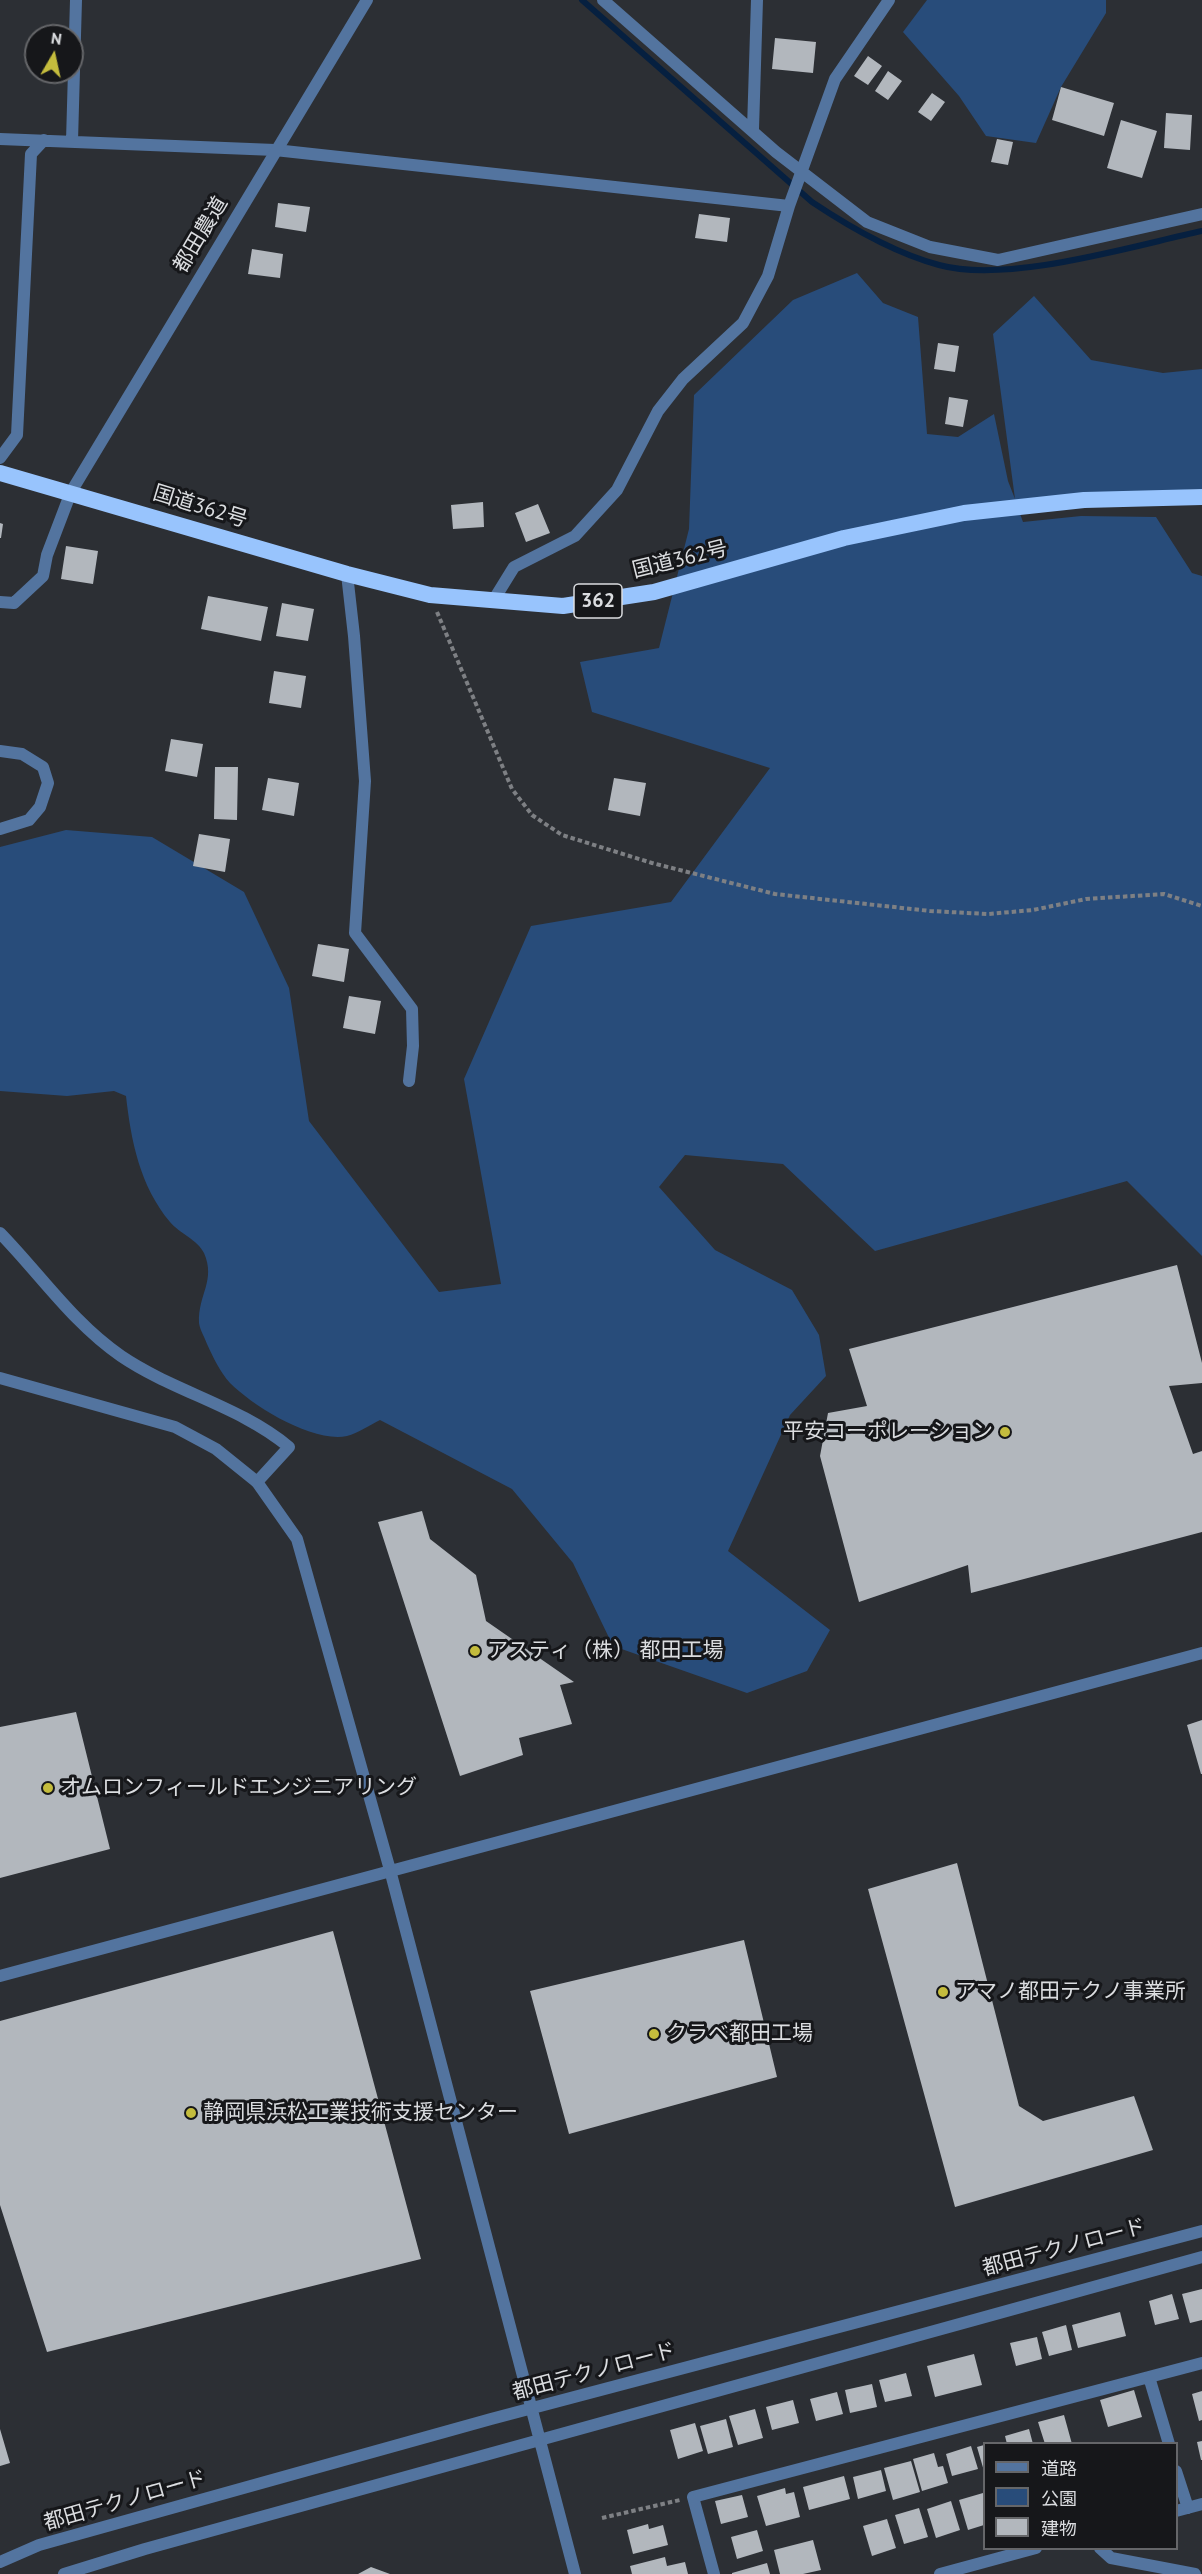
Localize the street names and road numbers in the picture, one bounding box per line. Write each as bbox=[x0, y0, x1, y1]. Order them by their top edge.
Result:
street label: 都田農道 bbox=[169, 193, 233, 277]
street label: 国道362号 bbox=[150, 481, 250, 533]
street label: 国道362号 bbox=[630, 536, 730, 584]
road number: 362 bbox=[574, 584, 622, 618]
street label: 都田テクノロード bbox=[980, 2214, 1148, 2282]
street label: 都田テクノロード bbox=[510, 2338, 678, 2406]
street label: 都田テクノロード bbox=[41, 2466, 209, 2536]

